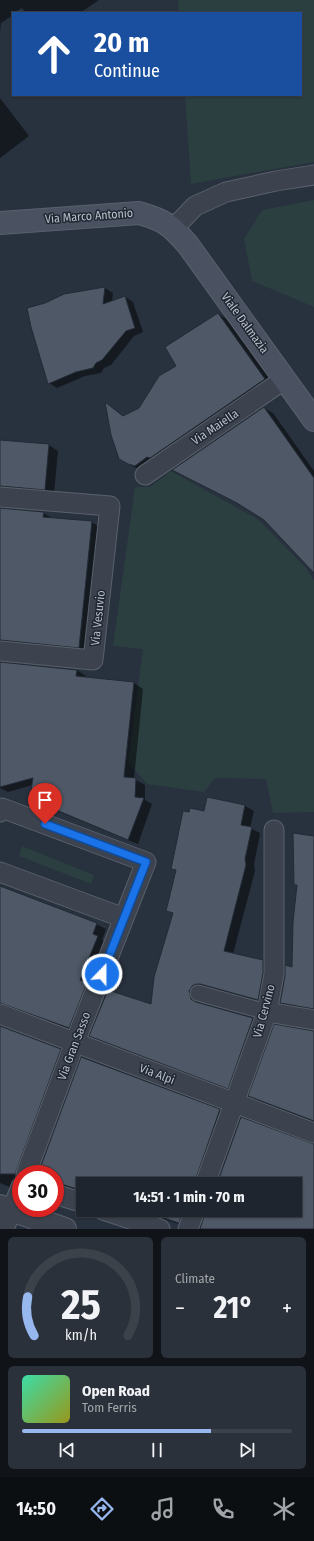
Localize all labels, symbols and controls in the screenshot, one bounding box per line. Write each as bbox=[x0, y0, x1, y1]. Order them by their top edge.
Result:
text: 20 m bbox=[94, 26, 149, 59]
icon: ahead bbox=[28, 28, 80, 80]
text: Continue bbox=[94, 60, 160, 82]
street label: Via Marco Antonio bbox=[44, 206, 134, 226]
street label: Viale Dalmazia bbox=[218, 290, 272, 356]
street label: Via Maiella bbox=[189, 406, 241, 448]
street label: Via Vesuvio bbox=[88, 590, 108, 646]
pin bbox=[28, 783, 62, 824]
icon: arrive bbox=[34, 789, 56, 811]
position arrow bbox=[81, 953, 123, 995]
street label: Via Cervino bbox=[250, 983, 278, 1039]
street label: Via Gran Sasso bbox=[55, 1010, 93, 1082]
street label: Via Alpi bbox=[137, 1061, 177, 1087]
speed limit sign: 30 bbox=[12, 1165, 64, 1217]
text: 14:51 · 1 min · 70 m bbox=[133, 1188, 245, 1206]
text: Climate bbox=[175, 1271, 215, 1286]
text: 25 bbox=[60, 1279, 100, 1329]
text: 21° bbox=[213, 1290, 254, 1326]
text: − bbox=[175, 1295, 185, 1322]
text: + bbox=[282, 1295, 292, 1322]
text: km/h bbox=[65, 1326, 96, 1343]
text: Open Road bbox=[82, 1382, 150, 1400]
text: Tom Ferris bbox=[82, 1400, 137, 1415]
icon: previous bbox=[56, 1439, 78, 1461]
icon: pause bbox=[146, 1439, 168, 1461]
icon: next bbox=[236, 1439, 258, 1461]
icon: directions bbox=[88, 1495, 116, 1523]
icon: music bbox=[149, 1495, 177, 1523]
icon: phone bbox=[209, 1495, 237, 1523]
icon: climate bbox=[270, 1495, 298, 1523]
text: 14:50 bbox=[16, 1498, 56, 1520]

